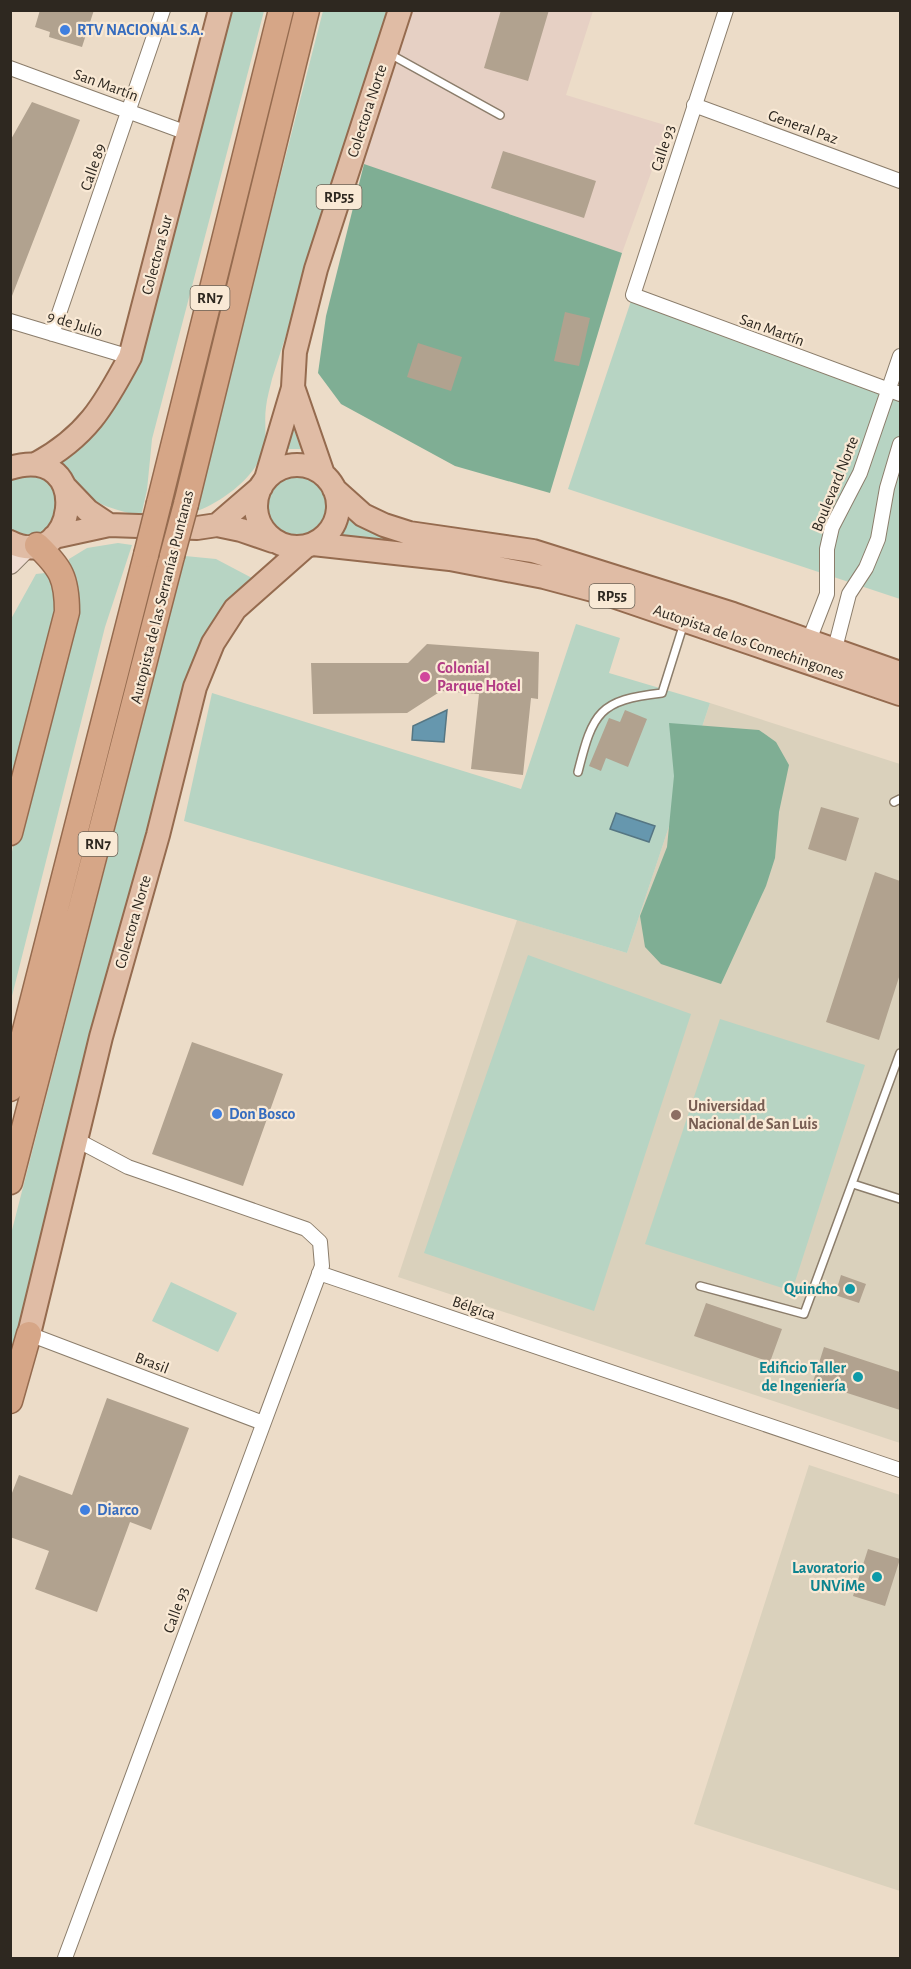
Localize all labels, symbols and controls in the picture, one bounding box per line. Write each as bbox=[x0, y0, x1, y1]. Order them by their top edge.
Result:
place label: RTV NACIONAL S.A. bbox=[77, 22, 204, 38]
marker: RTV NACIONAL S.A. bbox=[58, 23, 72, 37]
street label: Colectora Norte bbox=[344, 63, 390, 159]
street label: San Martín bbox=[72, 66, 140, 104]
street label: General Paz bbox=[766, 107, 840, 147]
street label: Calle 93 bbox=[648, 123, 678, 173]
street label: Calle 89 bbox=[78, 141, 108, 193]
road number: RP55 bbox=[316, 185, 362, 209]
street label: Colectora Sur bbox=[139, 213, 176, 297]
road number: RN7 bbox=[190, 286, 230, 310]
street label: 9 de Julio bbox=[45, 308, 105, 340]
street label: San Martín bbox=[738, 311, 806, 349]
street label: Boulevard Norte bbox=[809, 434, 861, 534]
street label: Autopista de las Serranías Puntanas bbox=[128, 489, 196, 705]
road number: RP55 bbox=[590, 584, 634, 608]
street label: Autopista de los Comechingones bbox=[651, 602, 847, 682]
place label: Colonial Parque Hotel bbox=[437, 660, 521, 694]
marker: Colonial Parque Hotel bbox=[418, 670, 432, 684]
road number: RN7 bbox=[78, 832, 118, 856]
street label: Colectora Norte bbox=[112, 873, 154, 971]
place label: Universidad Nacional de San Luis bbox=[688, 1098, 818, 1132]
place label: Don Bosco bbox=[229, 1106, 295, 1122]
marker: Don Bosco bbox=[210, 1107, 224, 1121]
marker: Universidad Nacional de San Luis bbox=[669, 1108, 683, 1122]
place label: Quincho bbox=[784, 1281, 838, 1298]
marker: Quincho bbox=[843, 1282, 857, 1296]
street label: Bélgica bbox=[450, 1293, 498, 1323]
street label: Brasil bbox=[133, 1349, 171, 1377]
place label: Edificio Taller de Ingeniería bbox=[759, 1360, 846, 1394]
marker: Edificio Taller de Ingeniería bbox=[851, 1370, 865, 1384]
place label: Diarco bbox=[97, 1502, 139, 1518]
marker: Diarco bbox=[78, 1503, 92, 1517]
place label: Lavoratorio UNViMe bbox=[792, 1560, 865, 1594]
marker: Lavoratorio UNViMe bbox=[870, 1570, 884, 1584]
street label: Calle 93 bbox=[160, 1585, 192, 1635]

